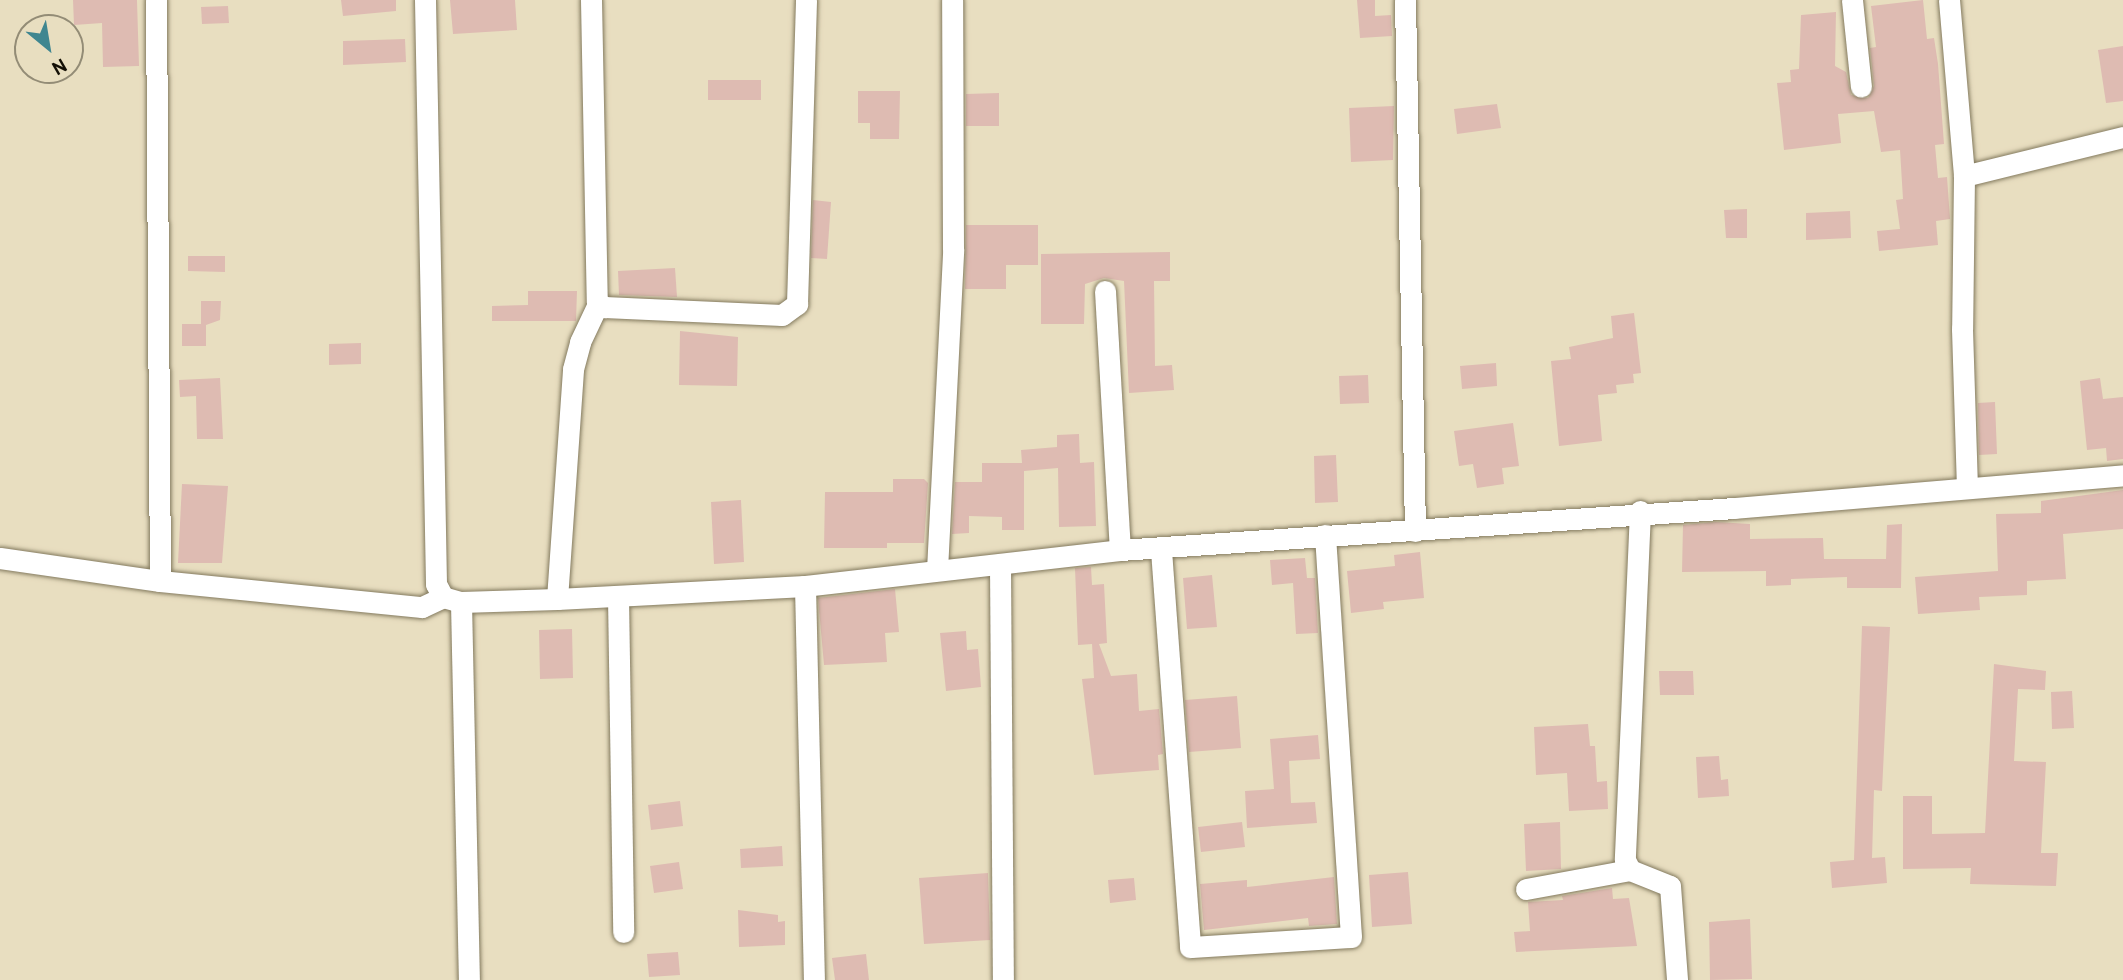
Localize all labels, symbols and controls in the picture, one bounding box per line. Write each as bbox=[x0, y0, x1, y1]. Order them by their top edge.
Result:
north arrow bbox=[14, 14, 84, 84]
text: N bbox=[47, 52, 70, 79]

